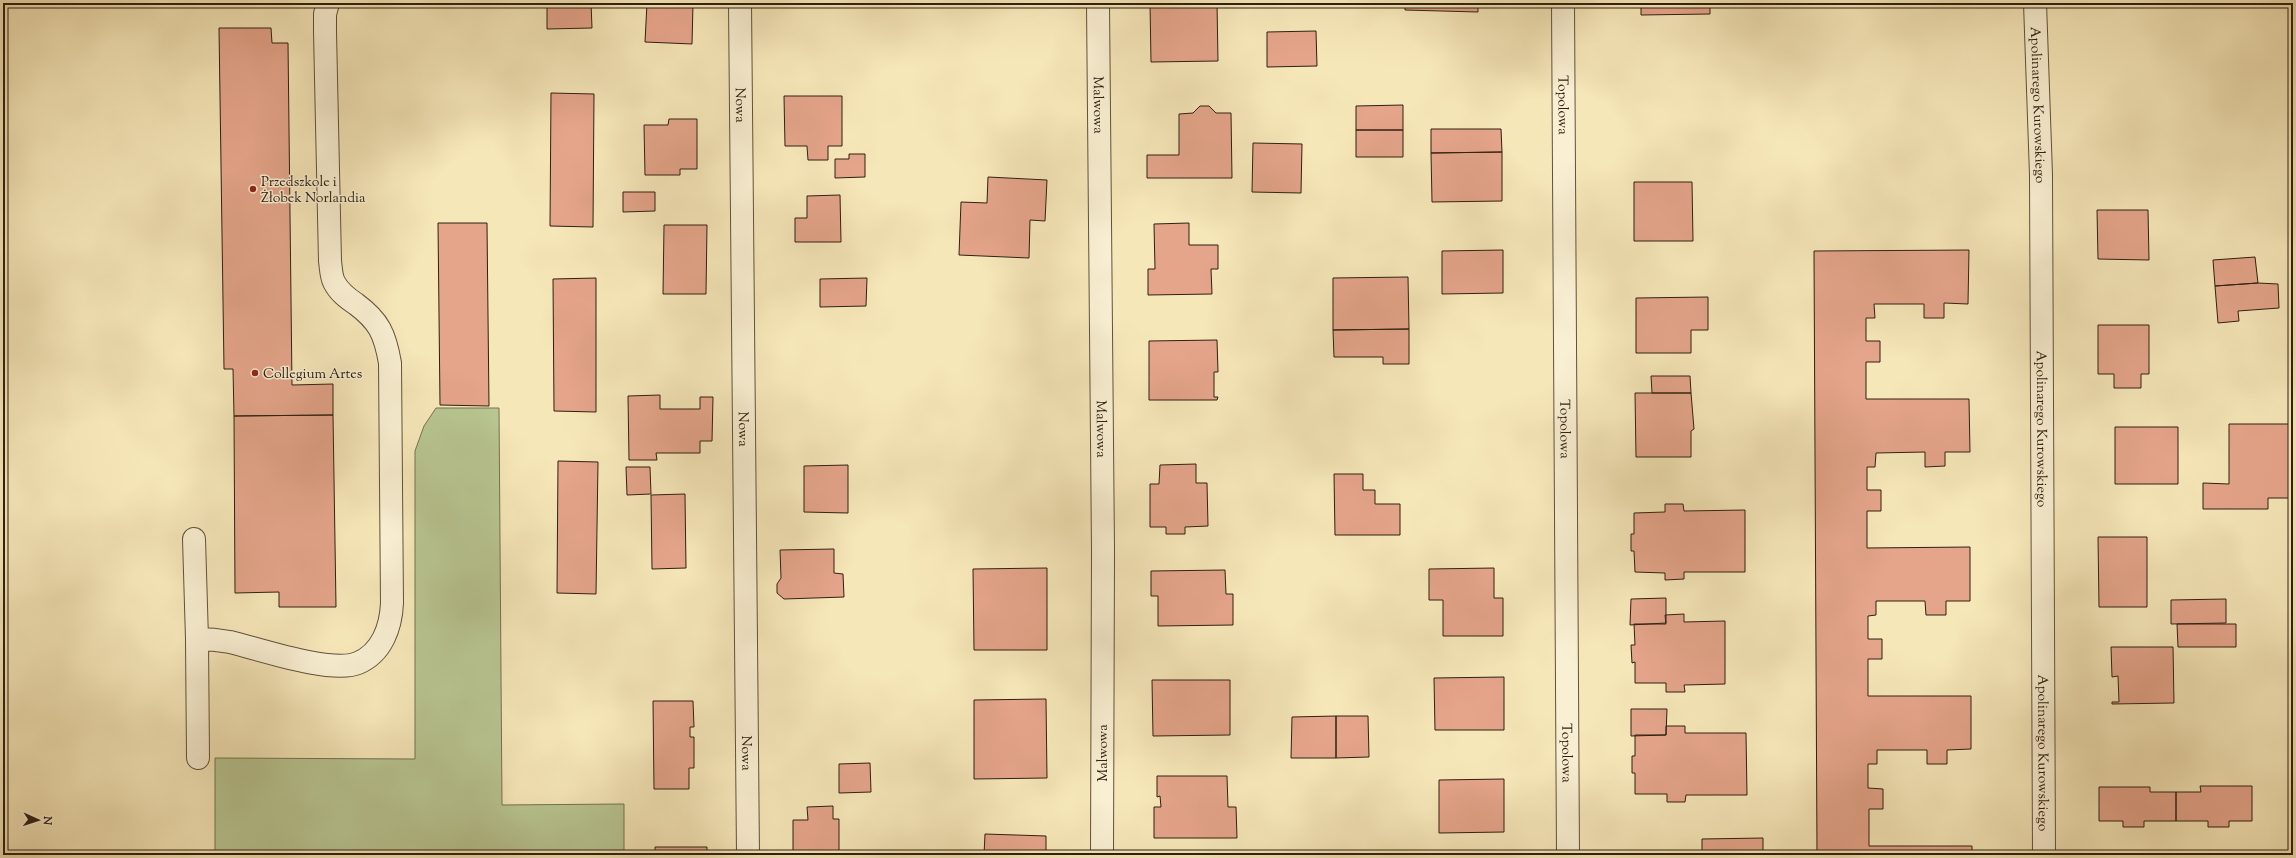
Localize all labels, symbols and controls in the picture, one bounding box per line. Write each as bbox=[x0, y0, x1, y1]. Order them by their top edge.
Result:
street label: Apolinarego Kurowskiego bbox=[2024, 26, 2049, 184]
street label: Topolowa bbox=[1551, 75, 1572, 135]
street label: Malwowa bbox=[1087, 76, 1107, 134]
street label: Nowa bbox=[729, 87, 749, 123]
place label: Przedszkole i Żłobek Norlandia bbox=[261, 173, 366, 209]
marker: Przedszkole i Żłobek Norlandia bbox=[248, 184, 258, 194]
street label: Apolinarego Kurowskiego bbox=[2030, 350, 2050, 508]
place label: Collegium Artes bbox=[263, 365, 362, 385]
marker: Collegium Artes bbox=[250, 368, 260, 378]
street label: Topolowa bbox=[1553, 399, 1574, 459]
street label: Malwowa bbox=[1090, 400, 1110, 458]
street label: Nowa bbox=[732, 411, 752, 447]
street label: Apolinarego Kurowskiego bbox=[2031, 674, 2052, 832]
street label: Topolowa bbox=[1555, 723, 1576, 783]
street label: Malwowa bbox=[1094, 724, 1114, 782]
street label: Nowa bbox=[735, 735, 755, 771]
north arrow bbox=[18, 800, 58, 840]
text: N bbox=[39, 815, 55, 825]

